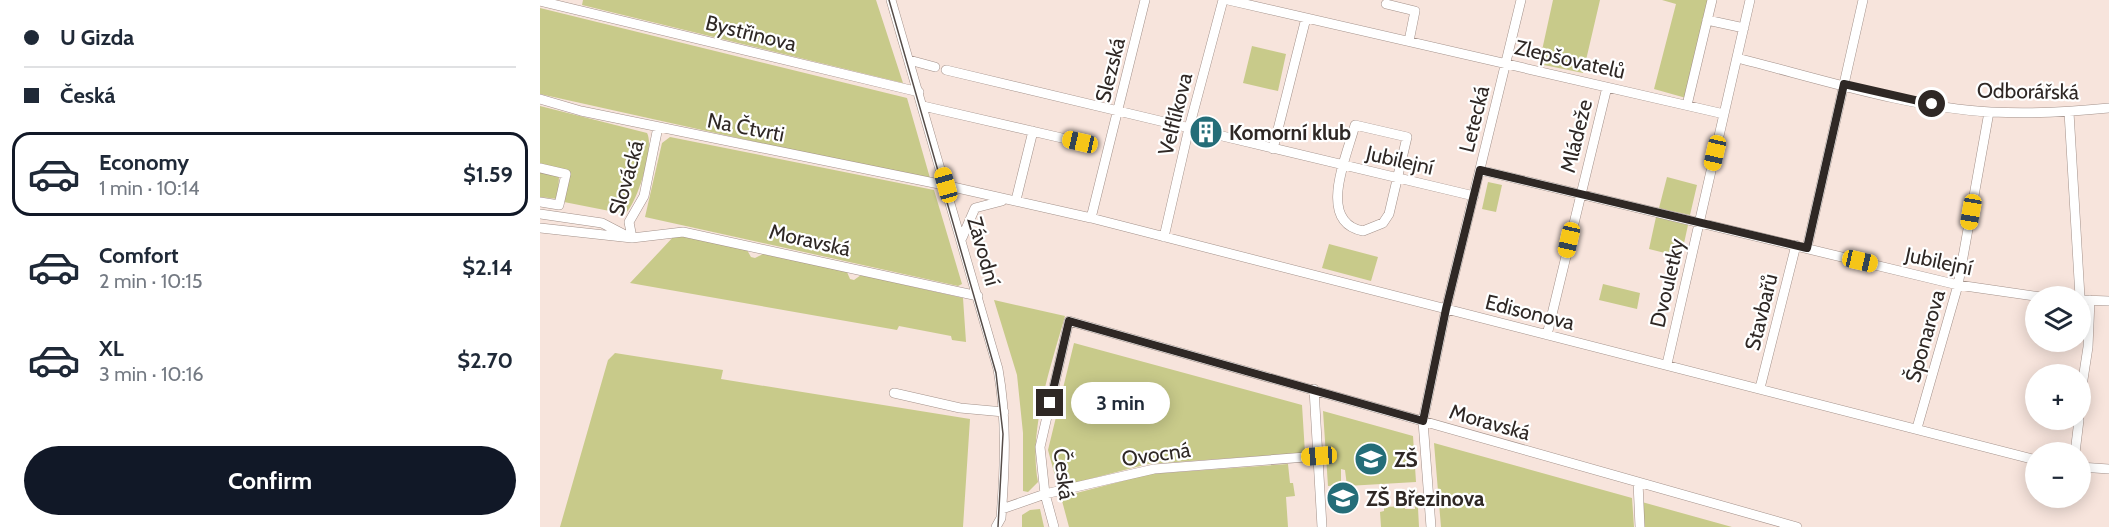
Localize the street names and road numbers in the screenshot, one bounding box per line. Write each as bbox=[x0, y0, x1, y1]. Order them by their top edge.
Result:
street label: Bystřinova bbox=[703, 10, 799, 56]
street label: Zlepšovatelů bbox=[1512, 34, 1628, 84]
street label: Slezská bbox=[1090, 35, 1130, 105]
street label: Velflíkova bbox=[1153, 70, 1197, 158]
street label: Odborářská bbox=[1977, 78, 2079, 104]
street label: Letecká bbox=[1454, 83, 1494, 155]
street label: Mládeže bbox=[1555, 97, 1597, 175]
street label: Na Čtvrti bbox=[705, 107, 787, 147]
street label: Slovácká bbox=[603, 137, 649, 219]
street label: Jubilejní bbox=[1363, 140, 1437, 181]
street label: Závodní bbox=[962, 214, 1006, 289]
street label: Moravská bbox=[767, 218, 853, 262]
street label: Dvouletky bbox=[1645, 236, 1689, 330]
street label: Jubilejní bbox=[1902, 241, 1976, 281]
street label: Stavbařů bbox=[1739, 271, 1783, 353]
street label: Šponarova bbox=[1900, 287, 1950, 385]
street label: Edisonova bbox=[1483, 289, 1577, 335]
street label: Moravská bbox=[1447, 399, 1533, 445]
street label: Ovocná bbox=[1120, 437, 1192, 471]
street label: Česká bbox=[1048, 447, 1080, 501]

